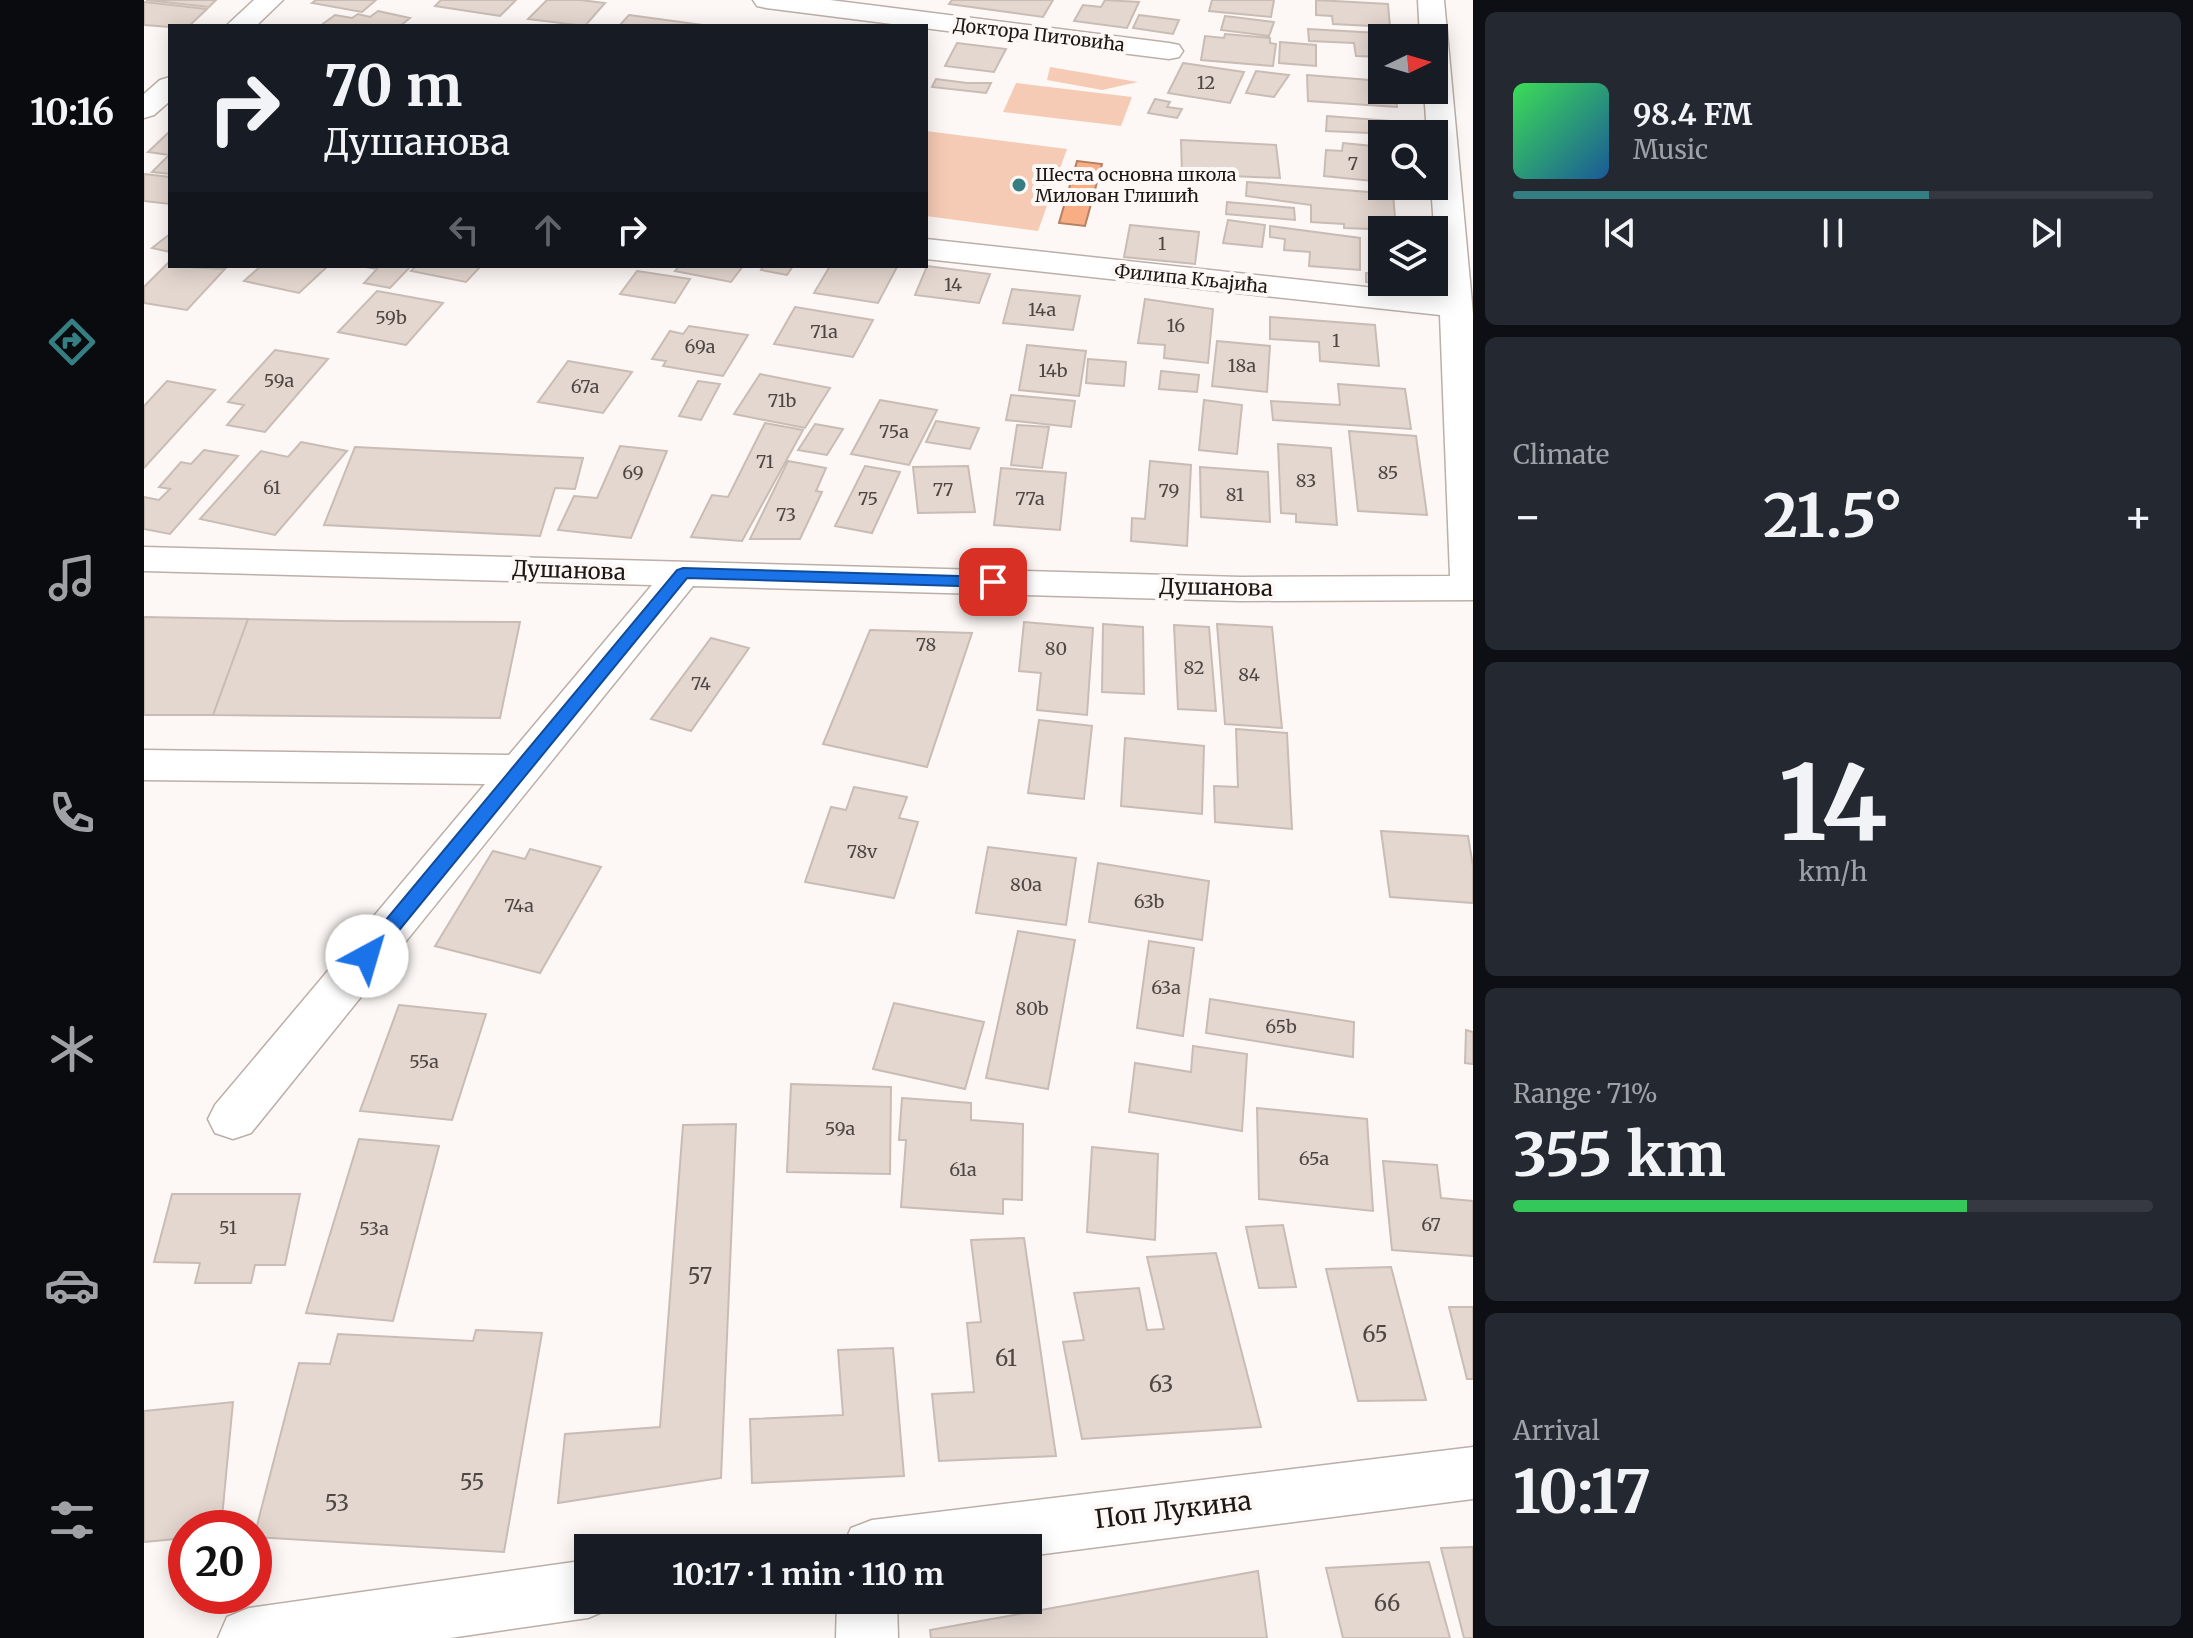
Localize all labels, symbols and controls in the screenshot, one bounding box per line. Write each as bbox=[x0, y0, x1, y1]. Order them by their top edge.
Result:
street label: Доктора Питовића bbox=[952, 13, 1126, 56]
north arrow bbox=[1368, 24, 1448, 104]
map controls bbox=[1368, 24, 1448, 296]
text: 70 m bbox=[324, 51, 462, 121]
icon: right bbox=[192, 56, 296, 160]
house number: 12 bbox=[1197, 71, 1215, 94]
text: 10:16 bbox=[30, 90, 114, 135]
text: 98.4 FM bbox=[1633, 95, 1752, 133]
text: Душанова bbox=[324, 120, 510, 165]
button: search bbox=[1368, 120, 1448, 200]
text: Music bbox=[1633, 133, 1708, 166]
house number: 7 bbox=[1348, 152, 1358, 175]
place label: Шеста основна школа Милован Глишић bbox=[1035, 163, 1237, 207]
marker: Шеста основна школа Милован Глишић bbox=[1010, 176, 1028, 194]
icon: left bbox=[442, 208, 486, 252]
icon: ahead bbox=[526, 208, 570, 252]
icon: right bbox=[610, 208, 654, 252]
icon: previous bbox=[1598, 211, 1642, 255]
icon: pause bbox=[1811, 211, 1855, 255]
icon: next bbox=[2024, 211, 2068, 255]
button: layers bbox=[1368, 216, 1448, 296]
house number: 1 bbox=[1158, 232, 1166, 255]
street label: Филипа Кљајића bbox=[1113, 259, 1269, 298]
house number: 14 bbox=[944, 273, 962, 296]
house number: 14a bbox=[1028, 298, 1056, 321]
house number: 59b bbox=[375, 306, 407, 329]
icon: directions bbox=[44, 314, 100, 370]
house number: 16 bbox=[1167, 314, 1185, 337]
house number: 71a bbox=[810, 320, 838, 343]
house number: 1 bbox=[1332, 329, 1340, 352]
house number: 69a bbox=[685, 335, 716, 358]
house number: 18a bbox=[1228, 354, 1256, 377]
house number: 14b bbox=[1039, 359, 1068, 382]
house number: 59a bbox=[264, 369, 295, 392]
house number: 67a bbox=[571, 375, 600, 398]
house number: 71b bbox=[768, 389, 796, 412]
house number: 75a bbox=[879, 420, 909, 443]
text: Climate bbox=[1513, 438, 1609, 471]
house number: 71 bbox=[756, 450, 774, 473]
house number: 69 bbox=[622, 461, 644, 484]
house number: 85 bbox=[1378, 461, 1398, 484]
house number: 83 bbox=[1296, 469, 1316, 492]
house number: 61 bbox=[263, 476, 281, 499]
house number: 77 bbox=[933, 478, 953, 501]
text: 21.5° bbox=[1763, 478, 1903, 553]
house number: 79 bbox=[1159, 479, 1179, 502]
house number: 81 bbox=[1226, 483, 1244, 506]
house number: 75 bbox=[858, 487, 878, 510]
house number: 77a bbox=[1015, 487, 1045, 510]
text: − bbox=[1513, 489, 1542, 544]
text: + bbox=[2124, 489, 2153, 544]
house number: 73 bbox=[776, 503, 796, 526]
pin bbox=[959, 548, 1027, 616]
icon: music bbox=[44, 550, 100, 606]
street label: Душанова bbox=[512, 554, 627, 586]
icon: arrive bbox=[971, 560, 1015, 604]
street label: Душанова bbox=[1159, 572, 1273, 602]
house number: 78 bbox=[916, 633, 936, 656]
house number: 80 bbox=[1045, 637, 1067, 660]
house number: 82 bbox=[1183, 656, 1205, 679]
house number: 84 bbox=[1238, 663, 1260, 686]
house number: 74 bbox=[691, 672, 711, 695]
text: 14 bbox=[1779, 738, 1887, 868]
icon: phone bbox=[44, 785, 100, 841]
house number: 78v bbox=[847, 840, 878, 863]
text: km/h bbox=[1799, 855, 1867, 888]
house number: 80a bbox=[1010, 873, 1042, 896]
house number: 63b bbox=[1134, 890, 1165, 913]
house number: 74a bbox=[504, 894, 534, 917]
position arrow bbox=[325, 914, 409, 998]
house number: 63a bbox=[1151, 976, 1181, 999]
house number: 80b bbox=[1015, 997, 1049, 1020]
house number: 65b bbox=[1265, 1015, 1297, 1038]
icon: climate bbox=[44, 1021, 100, 1077]
house number: 55a bbox=[409, 1050, 439, 1073]
text: Range · 71% bbox=[1513, 1077, 1658, 1110]
house number: 59a bbox=[825, 1117, 856, 1140]
text: 355 km bbox=[1513, 1117, 1726, 1192]
house number: 65a bbox=[1299, 1147, 1329, 1170]
house number: 61a bbox=[949, 1158, 977, 1181]
house number: 67 bbox=[1421, 1213, 1441, 1236]
house number: 51 bbox=[219, 1216, 237, 1239]
house number: 53a bbox=[359, 1217, 389, 1240]
icon: car bbox=[44, 1257, 100, 1313]
house number: 57 bbox=[688, 1262, 712, 1290]
house number: 65 bbox=[1362, 1320, 1388, 1348]
house number: 61 bbox=[995, 1344, 1017, 1372]
house number: 63 bbox=[1149, 1370, 1173, 1398]
text: Arrival bbox=[1513, 1414, 1600, 1447]
text: 10:17 bbox=[1513, 1454, 1651, 1529]
house number: 55 bbox=[460, 1468, 484, 1496]
street label: Поп Лукина bbox=[1093, 1484, 1253, 1535]
house number: 53 bbox=[325, 1489, 349, 1517]
icon: filters bbox=[44, 1492, 100, 1548]
speed limit sign: 20 bbox=[168, 1510, 272, 1614]
text: 10:17 · 1 min · 110 m bbox=[672, 1555, 944, 1593]
house number: 66 bbox=[1374, 1589, 1400, 1617]

